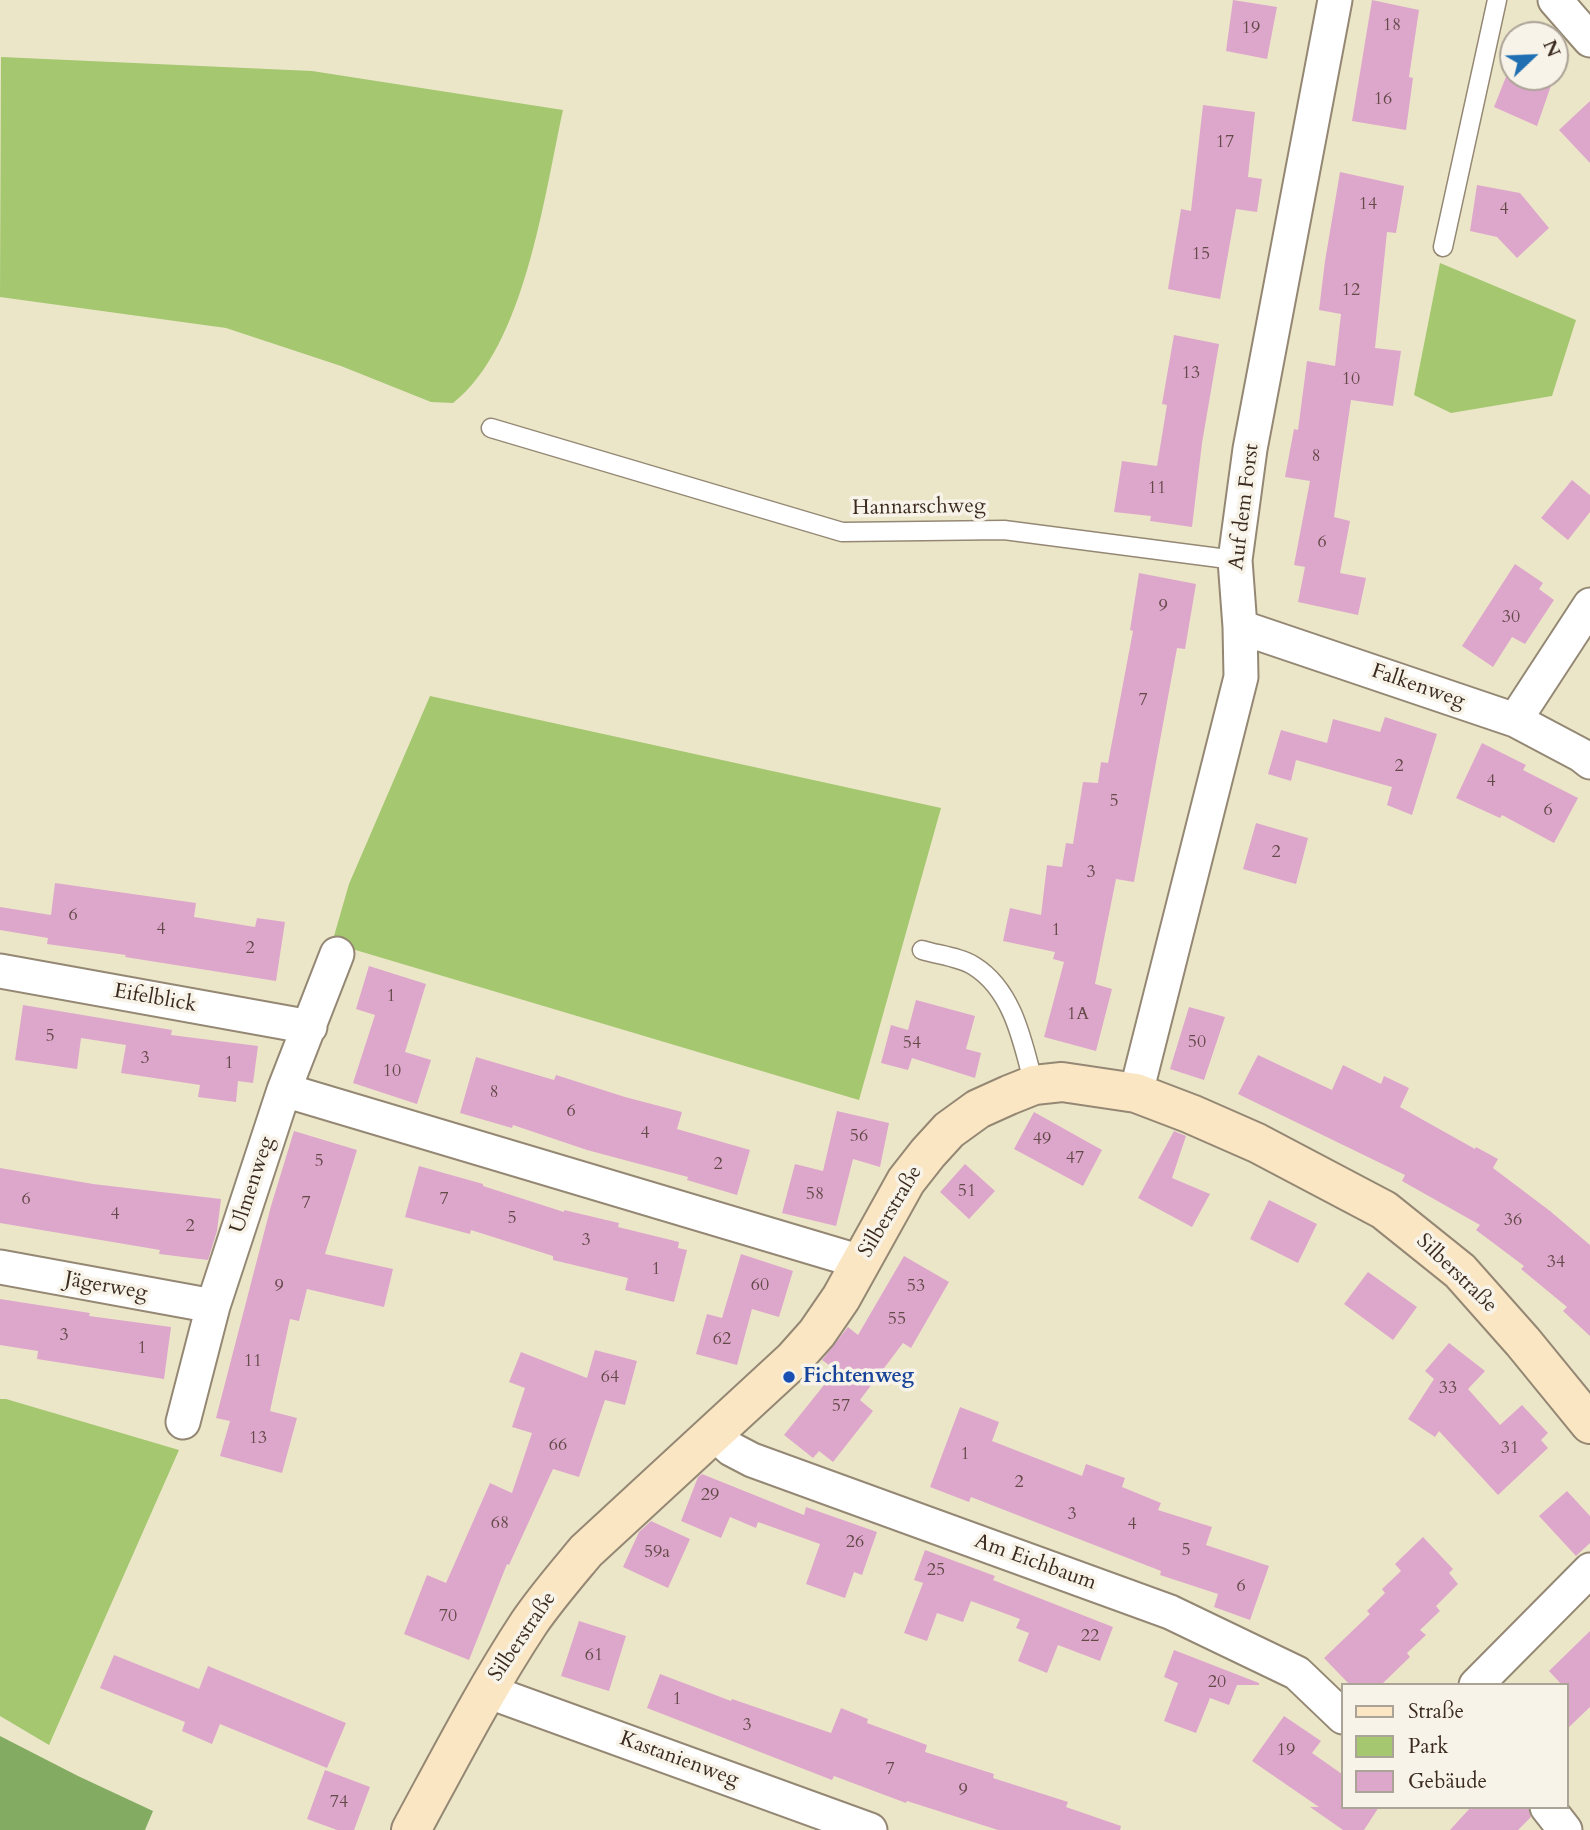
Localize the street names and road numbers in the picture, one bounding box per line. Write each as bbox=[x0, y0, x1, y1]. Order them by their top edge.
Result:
street label: Auf dem Forst bbox=[1225, 442, 1265, 572]
street label: Hannarschweg bbox=[852, 494, 986, 522]
street label: Falkenweg bbox=[1368, 659, 1468, 715]
street label: Eifelblick bbox=[112, 979, 198, 1019]
street label: Ulmenweg bbox=[226, 1134, 280, 1236]
street label: Silberstraße bbox=[854, 1162, 928, 1262]
street label: Silberstraße bbox=[1410, 1229, 1502, 1319]
street label: Jägerweg bbox=[63, 1267, 149, 1307]
street label: Am Eichbaum bbox=[971, 1529, 1099, 1597]
street label: Silberstraße bbox=[484, 1587, 562, 1687]
street label: Kastanienweg bbox=[616, 1727, 742, 1793]

